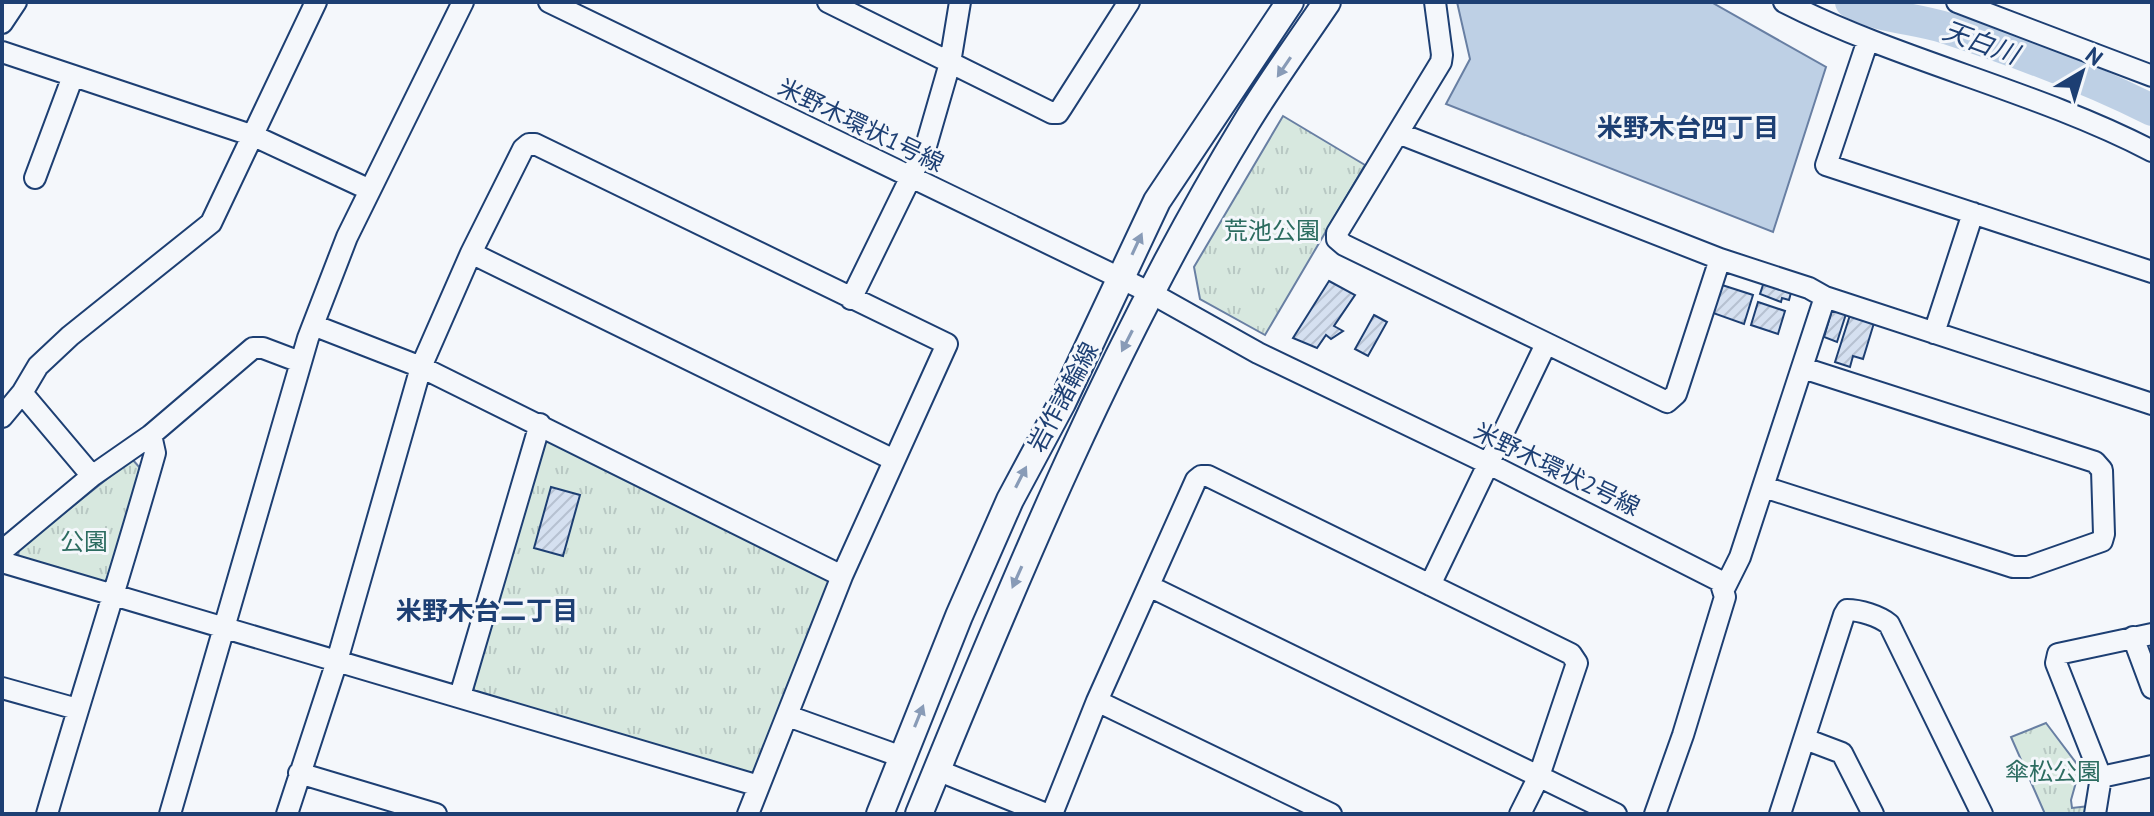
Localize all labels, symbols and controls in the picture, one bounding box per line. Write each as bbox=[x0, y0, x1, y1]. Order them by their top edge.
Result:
water label: 天白川 bbox=[1939, 13, 2026, 72]
north arrow bbox=[2042, 32, 2122, 112]
text: N bbox=[2080, 41, 2109, 72]
one-way arrow bbox=[1277, 56, 1291, 78]
street label: 米野木環状1号線 bbox=[773, 71, 949, 179]
district label: 米野木台四丁目 bbox=[1597, 111, 1779, 144]
park label: 荒池公園 bbox=[1224, 215, 1320, 246]
one-way arrow bbox=[1130, 232, 1144, 256]
one-way arrow bbox=[1120, 330, 1134, 353]
street label: 岩作諸輪線 bbox=[1021, 337, 1105, 457]
street label: 米野木環状2号線 bbox=[1469, 415, 1645, 523]
one-way arrow bbox=[1015, 465, 1028, 488]
park label: 公園 bbox=[60, 526, 108, 557]
one-way arrow bbox=[1010, 565, 1024, 588]
district label: 米野木台二丁目 bbox=[396, 594, 578, 627]
one-way arrow bbox=[913, 704, 926, 728]
park label: 傘松公園 bbox=[2005, 756, 2101, 787]

